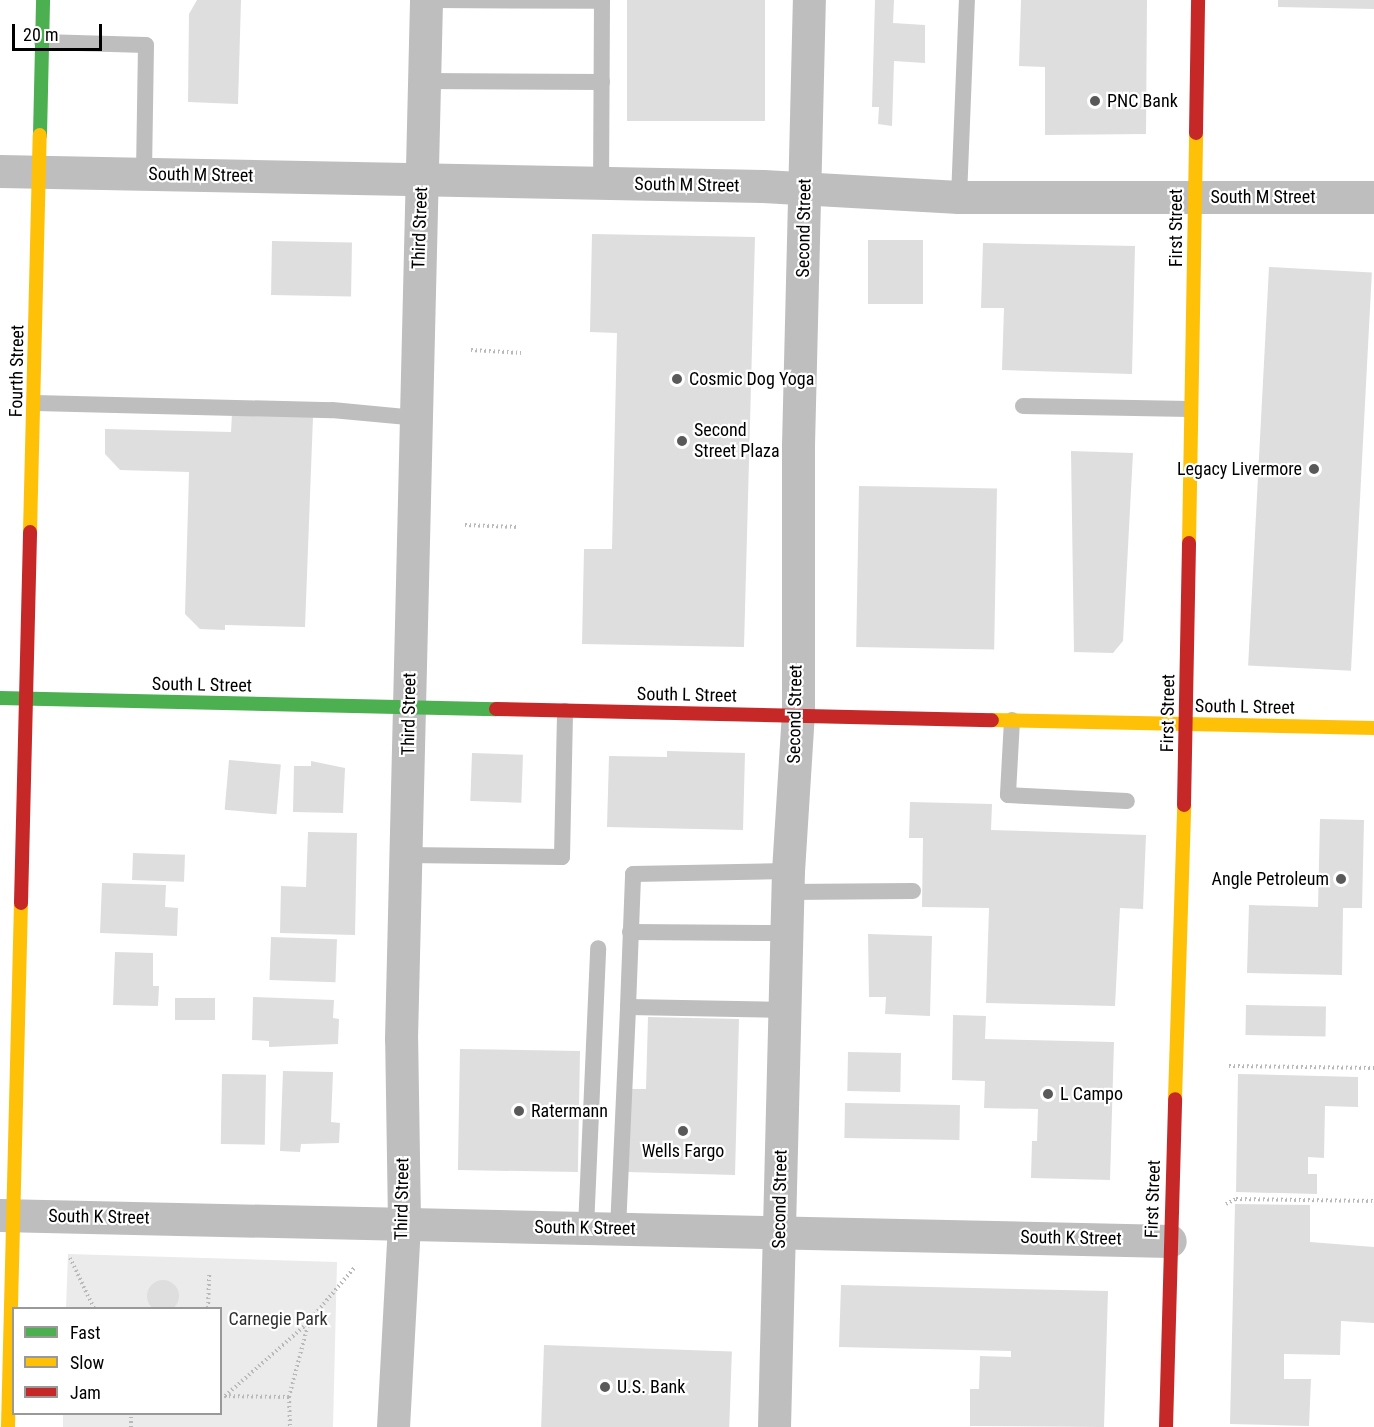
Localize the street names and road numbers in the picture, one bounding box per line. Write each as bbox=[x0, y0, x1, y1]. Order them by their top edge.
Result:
street label: South M Street bbox=[148, 163, 254, 187]
street label: South M Street bbox=[634, 173, 740, 197]
street label: Second Street bbox=[792, 178, 816, 278]
street label: Third Street bbox=[408, 186, 432, 270]
street label: South M Street bbox=[1210, 186, 1316, 208]
street label: First Street bbox=[1165, 189, 1187, 267]
street label: Fourth Street bbox=[5, 325, 29, 417]
street label: Second Street bbox=[783, 664, 807, 764]
street label: Third Street bbox=[397, 672, 421, 756]
street label: South L Street bbox=[152, 673, 252, 697]
street label: First Street bbox=[1157, 674, 1179, 752]
street label: South L Street bbox=[637, 683, 737, 707]
street label: South L Street bbox=[1195, 695, 1295, 719]
street label: Second Street bbox=[768, 1149, 792, 1249]
street label: Third Street bbox=[390, 1157, 414, 1241]
street label: First Street bbox=[1141, 1160, 1165, 1238]
street label: South K Street bbox=[48, 1205, 150, 1229]
street label: South K Street bbox=[534, 1216, 636, 1240]
street label: South K Street bbox=[1020, 1226, 1122, 1250]

